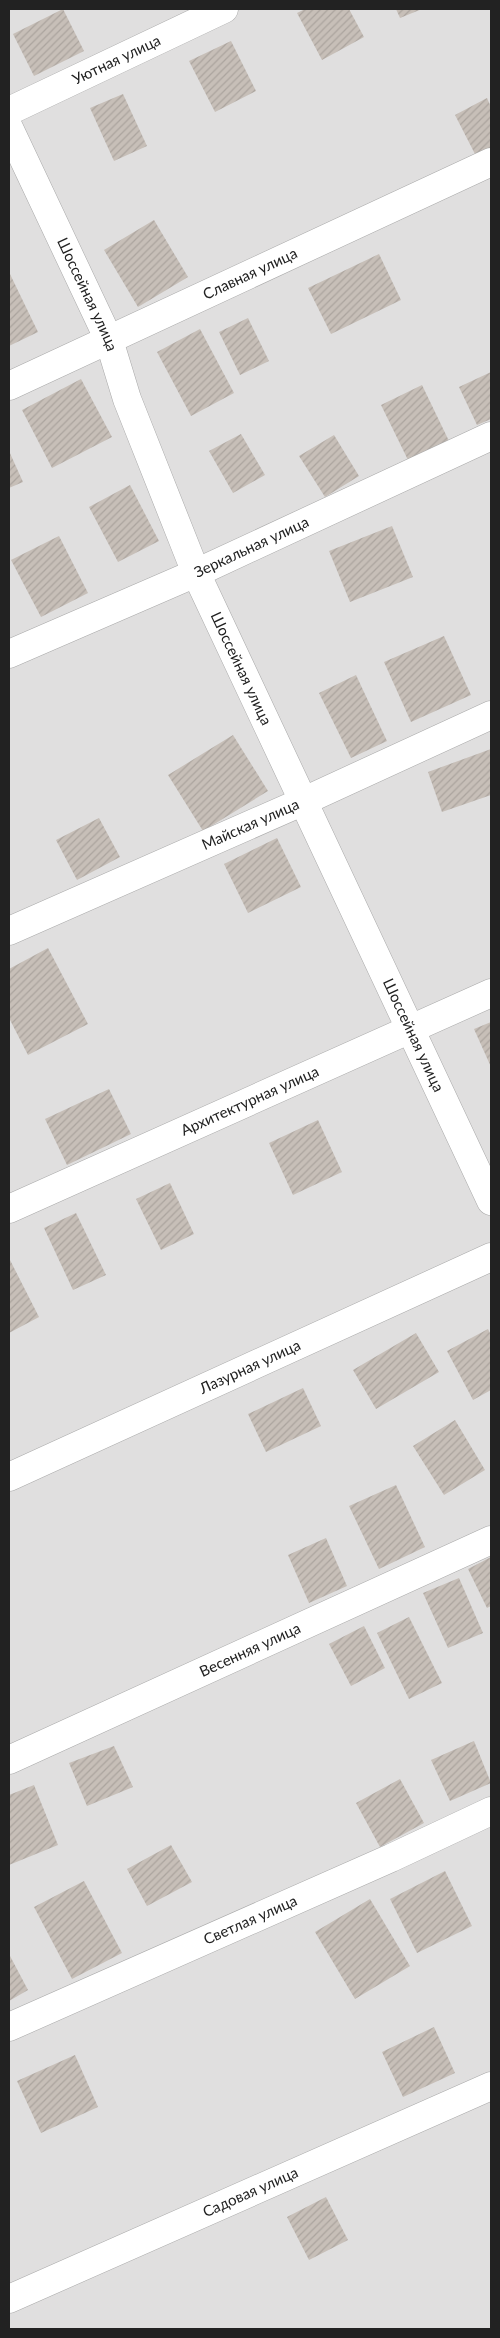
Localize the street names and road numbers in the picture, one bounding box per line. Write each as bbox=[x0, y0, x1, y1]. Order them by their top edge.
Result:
street label: Уютная улица bbox=[69, 30, 163, 88]
street label: Шоссейная улица bbox=[54, 234, 122, 353]
street label: Славная улица bbox=[200, 243, 300, 303]
street label: Зеркальная улица bbox=[191, 512, 311, 581]
street label: Шоссейная улица bbox=[208, 609, 276, 728]
street label: Майская улица bbox=[199, 794, 302, 853]
street label: Шоссейная улица bbox=[380, 975, 448, 1094]
street label: Архитектурная улица bbox=[178, 1061, 321, 1139]
street label: Лазурная улица bbox=[195, 1335, 303, 1397]
street label: Весенняя улица bbox=[196, 1618, 303, 1680]
street label: Светлая улица bbox=[200, 1891, 300, 1948]
street label: Садовая улица bbox=[200, 2162, 301, 2220]

